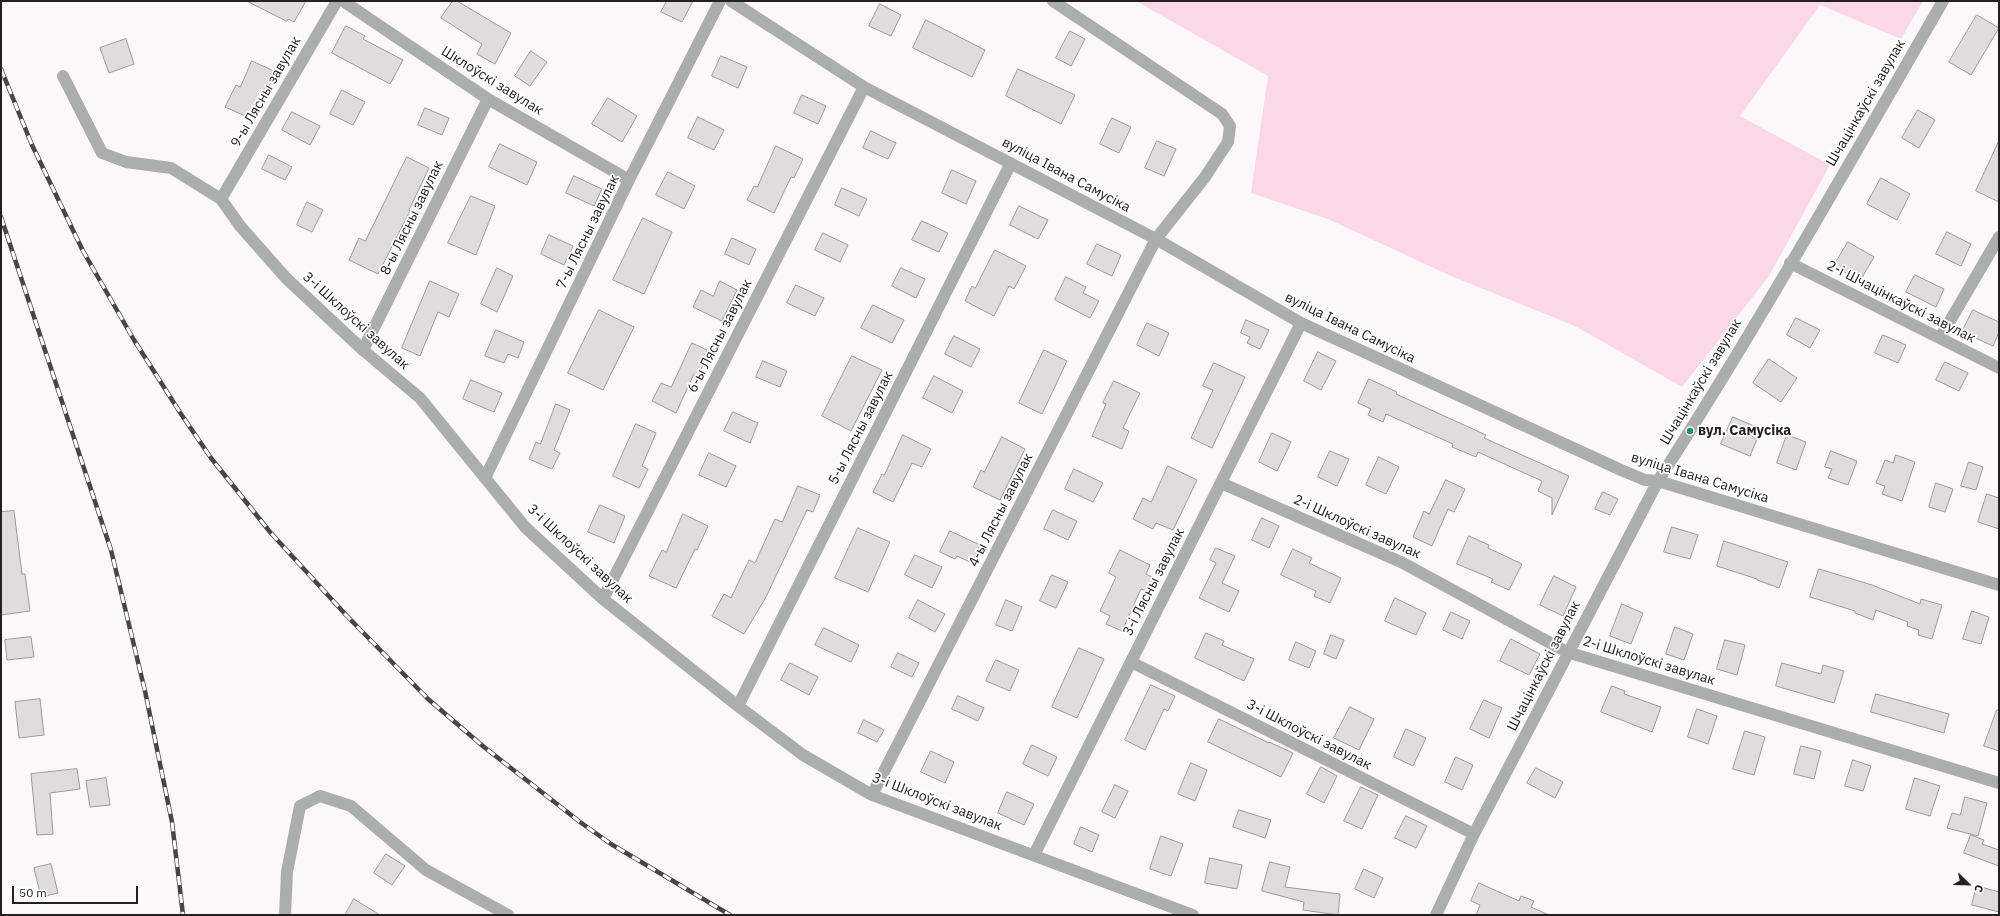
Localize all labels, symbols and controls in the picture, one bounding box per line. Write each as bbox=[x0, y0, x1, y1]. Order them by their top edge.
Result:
street label: 9-ы Лясны завулак bbox=[227, 34, 305, 150]
street label: Шчацінкаўскі завулак bbox=[1823, 37, 1909, 169]
street label: Шклоўскі завулак bbox=[438, 43, 546, 119]
street label: вуліца Івана Самусіка bbox=[999, 134, 1133, 216]
street label: 8-ы Лясны завулак bbox=[377, 158, 447, 278]
street label: 7-ы Лясны завулак bbox=[553, 172, 623, 292]
street label: 2-і Шчацінкаўскі завулак bbox=[1824, 257, 1978, 347]
street label: 3-і Шклоўскі завулак bbox=[299, 269, 413, 373]
street label: 6-ы Лясны завулак bbox=[684, 276, 756, 396]
street label: вуліца Івана Самусіка bbox=[1282, 289, 1418, 367]
street label: Шчацінкаўскі завулак bbox=[1657, 316, 1745, 448]
street label: 5-ы Лясны завулак bbox=[825, 368, 897, 488]
place label: вул. Самусіка bbox=[1698, 423, 1791, 439]
marker: вул. Самусіка bbox=[1685, 426, 1695, 436]
street label: вуліца Івана Самусіка bbox=[1629, 449, 1771, 507]
street label: 4-ы Лясны завулак bbox=[965, 450, 1037, 570]
street label: 2-і Шклоўскі завулак bbox=[1291, 491, 1423, 563]
street label: 3-і Шклоўскі завулак bbox=[524, 501, 636, 607]
street label: 3-і Лясны завулак bbox=[1120, 525, 1188, 639]
street label: Шчацінкаўскі завулак bbox=[1504, 598, 1584, 734]
street label: 2-і Шклоўскі завулак bbox=[1581, 633, 1717, 689]
street label: 3-і Шклоўскі завулак bbox=[1244, 696, 1374, 774]
street label: 3-і Шклоўскі завулак bbox=[870, 769, 1004, 835]
north arrow bbox=[1948, 864, 1988, 904]
scale bar bbox=[14, 878, 140, 904]
text: С bbox=[1971, 883, 1987, 895]
text: 50 m bbox=[19, 885, 47, 900]

